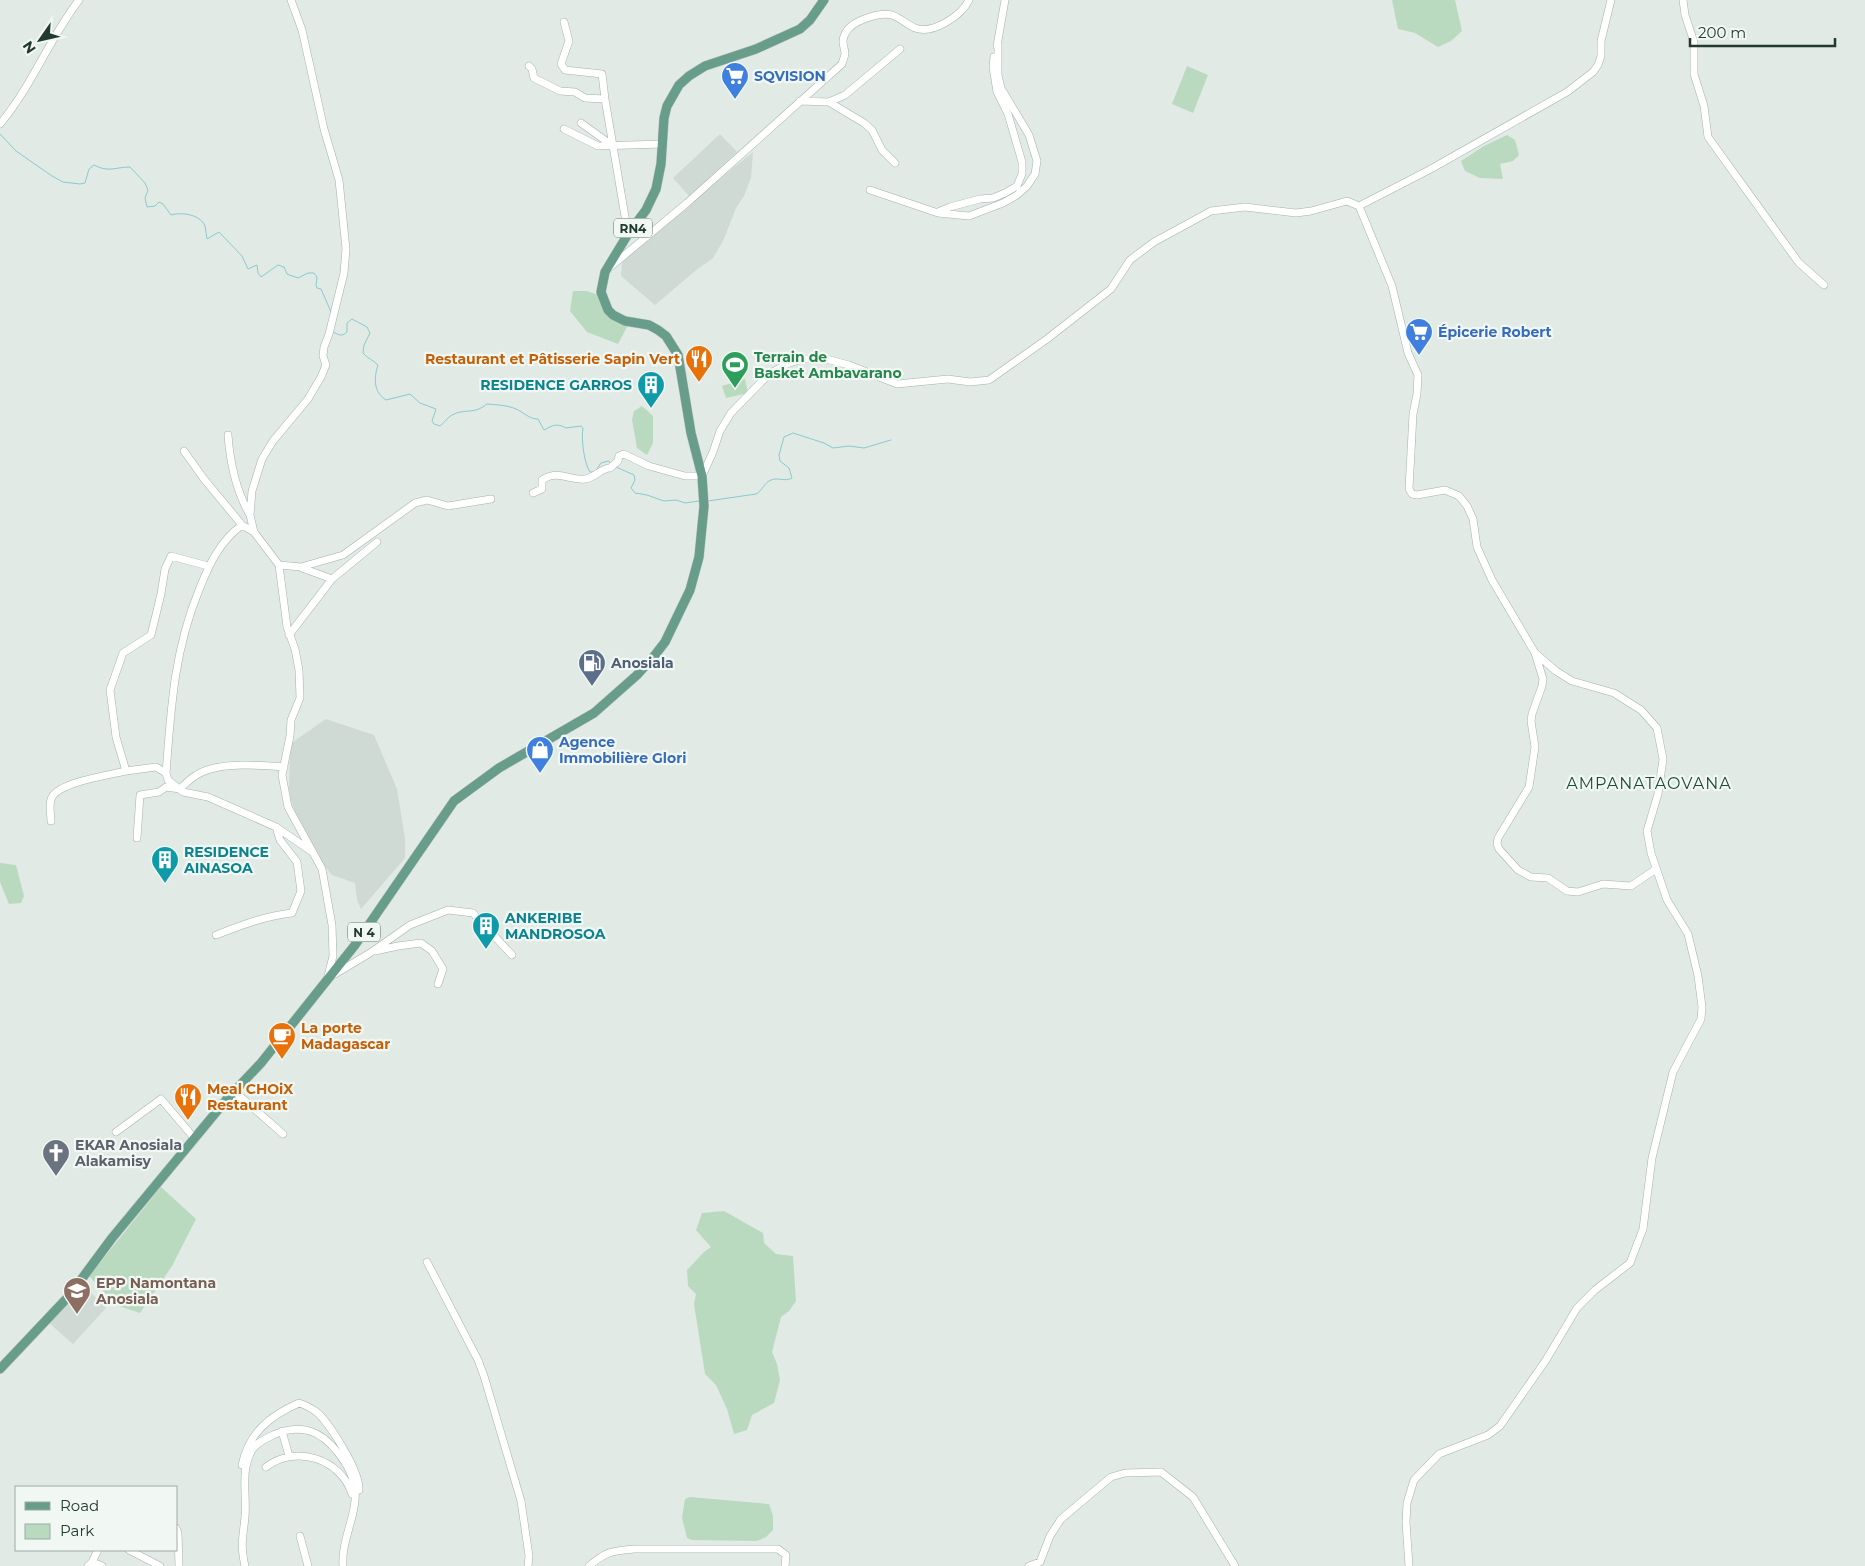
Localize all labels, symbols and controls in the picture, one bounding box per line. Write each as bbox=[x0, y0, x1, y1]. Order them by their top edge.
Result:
north arrow bbox=[15, 15, 65, 65]
scale bar bbox=[1690, 15, 1835, 47]
text: 200 m bbox=[1698, 23, 1746, 42]
text: N bbox=[19, 38, 40, 57]
supermarket icon: SQVISION bbox=[720, 61, 750, 100]
place label: SQVISION bbox=[754, 67, 826, 85]
road number: RN4 bbox=[614, 218, 652, 238]
supermarket icon: Épicerie Robert bbox=[1404, 317, 1434, 356]
place label: Épicerie Robert bbox=[1438, 323, 1552, 341]
restaurant icon: Restaurant et Pâtisserie Sapin Vert bbox=[684, 344, 714, 383]
place label: Terrain de Basket Ambavarano bbox=[754, 348, 902, 382]
place label: Restaurant et Pâtisserie Sapin Vert bbox=[425, 350, 680, 368]
sports icon: Terrain de Basket Ambavarano bbox=[720, 350, 750, 389]
building icon: RESIDENCE GARROS bbox=[636, 370, 666, 409]
place label: RESIDENCE GARROS bbox=[480, 376, 632, 394]
fuel station icon: Anosiala bbox=[577, 648, 607, 687]
place label: Anosiala bbox=[610, 654, 674, 672]
place label: Agence Immobilière Glori bbox=[558, 733, 686, 767]
shop icon: Agence Immobilière Glori bbox=[525, 735, 555, 774]
district label: AMPANATAOVANA bbox=[1566, 774, 1732, 793]
place label: RESIDENCE AINASOA bbox=[183, 843, 269, 877]
building icon: RESIDENCE AINASOA bbox=[150, 845, 180, 884]
place label: ANKERIBE MANDROSOA bbox=[504, 909, 606, 943]
building icon: ANKERIBE MANDROSOA bbox=[471, 911, 501, 950]
road number: N 4 bbox=[348, 922, 380, 942]
place label: La porte Madagascar bbox=[301, 1019, 390, 1053]
cafe icon: La porte Madagascar bbox=[267, 1021, 297, 1060]
place label: Meal CHOiX Restaurant bbox=[207, 1080, 293, 1114]
restaurant icon: Meal CHOiX Restaurant bbox=[173, 1082, 203, 1121]
place label: EKAR Anosiala Alakamisy bbox=[74, 1136, 182, 1170]
church icon: EKAR Anosiala Alakamisy bbox=[41, 1138, 71, 1177]
place label: EPP Namontana Anosiala bbox=[95, 1274, 216, 1308]
school or university icon: EPP Namontana Anosiala bbox=[62, 1276, 92, 1315]
legend bbox=[15, 1486, 178, 1551]
text: Road bbox=[60, 1496, 99, 1515]
text: Park bbox=[60, 1521, 94, 1540]

